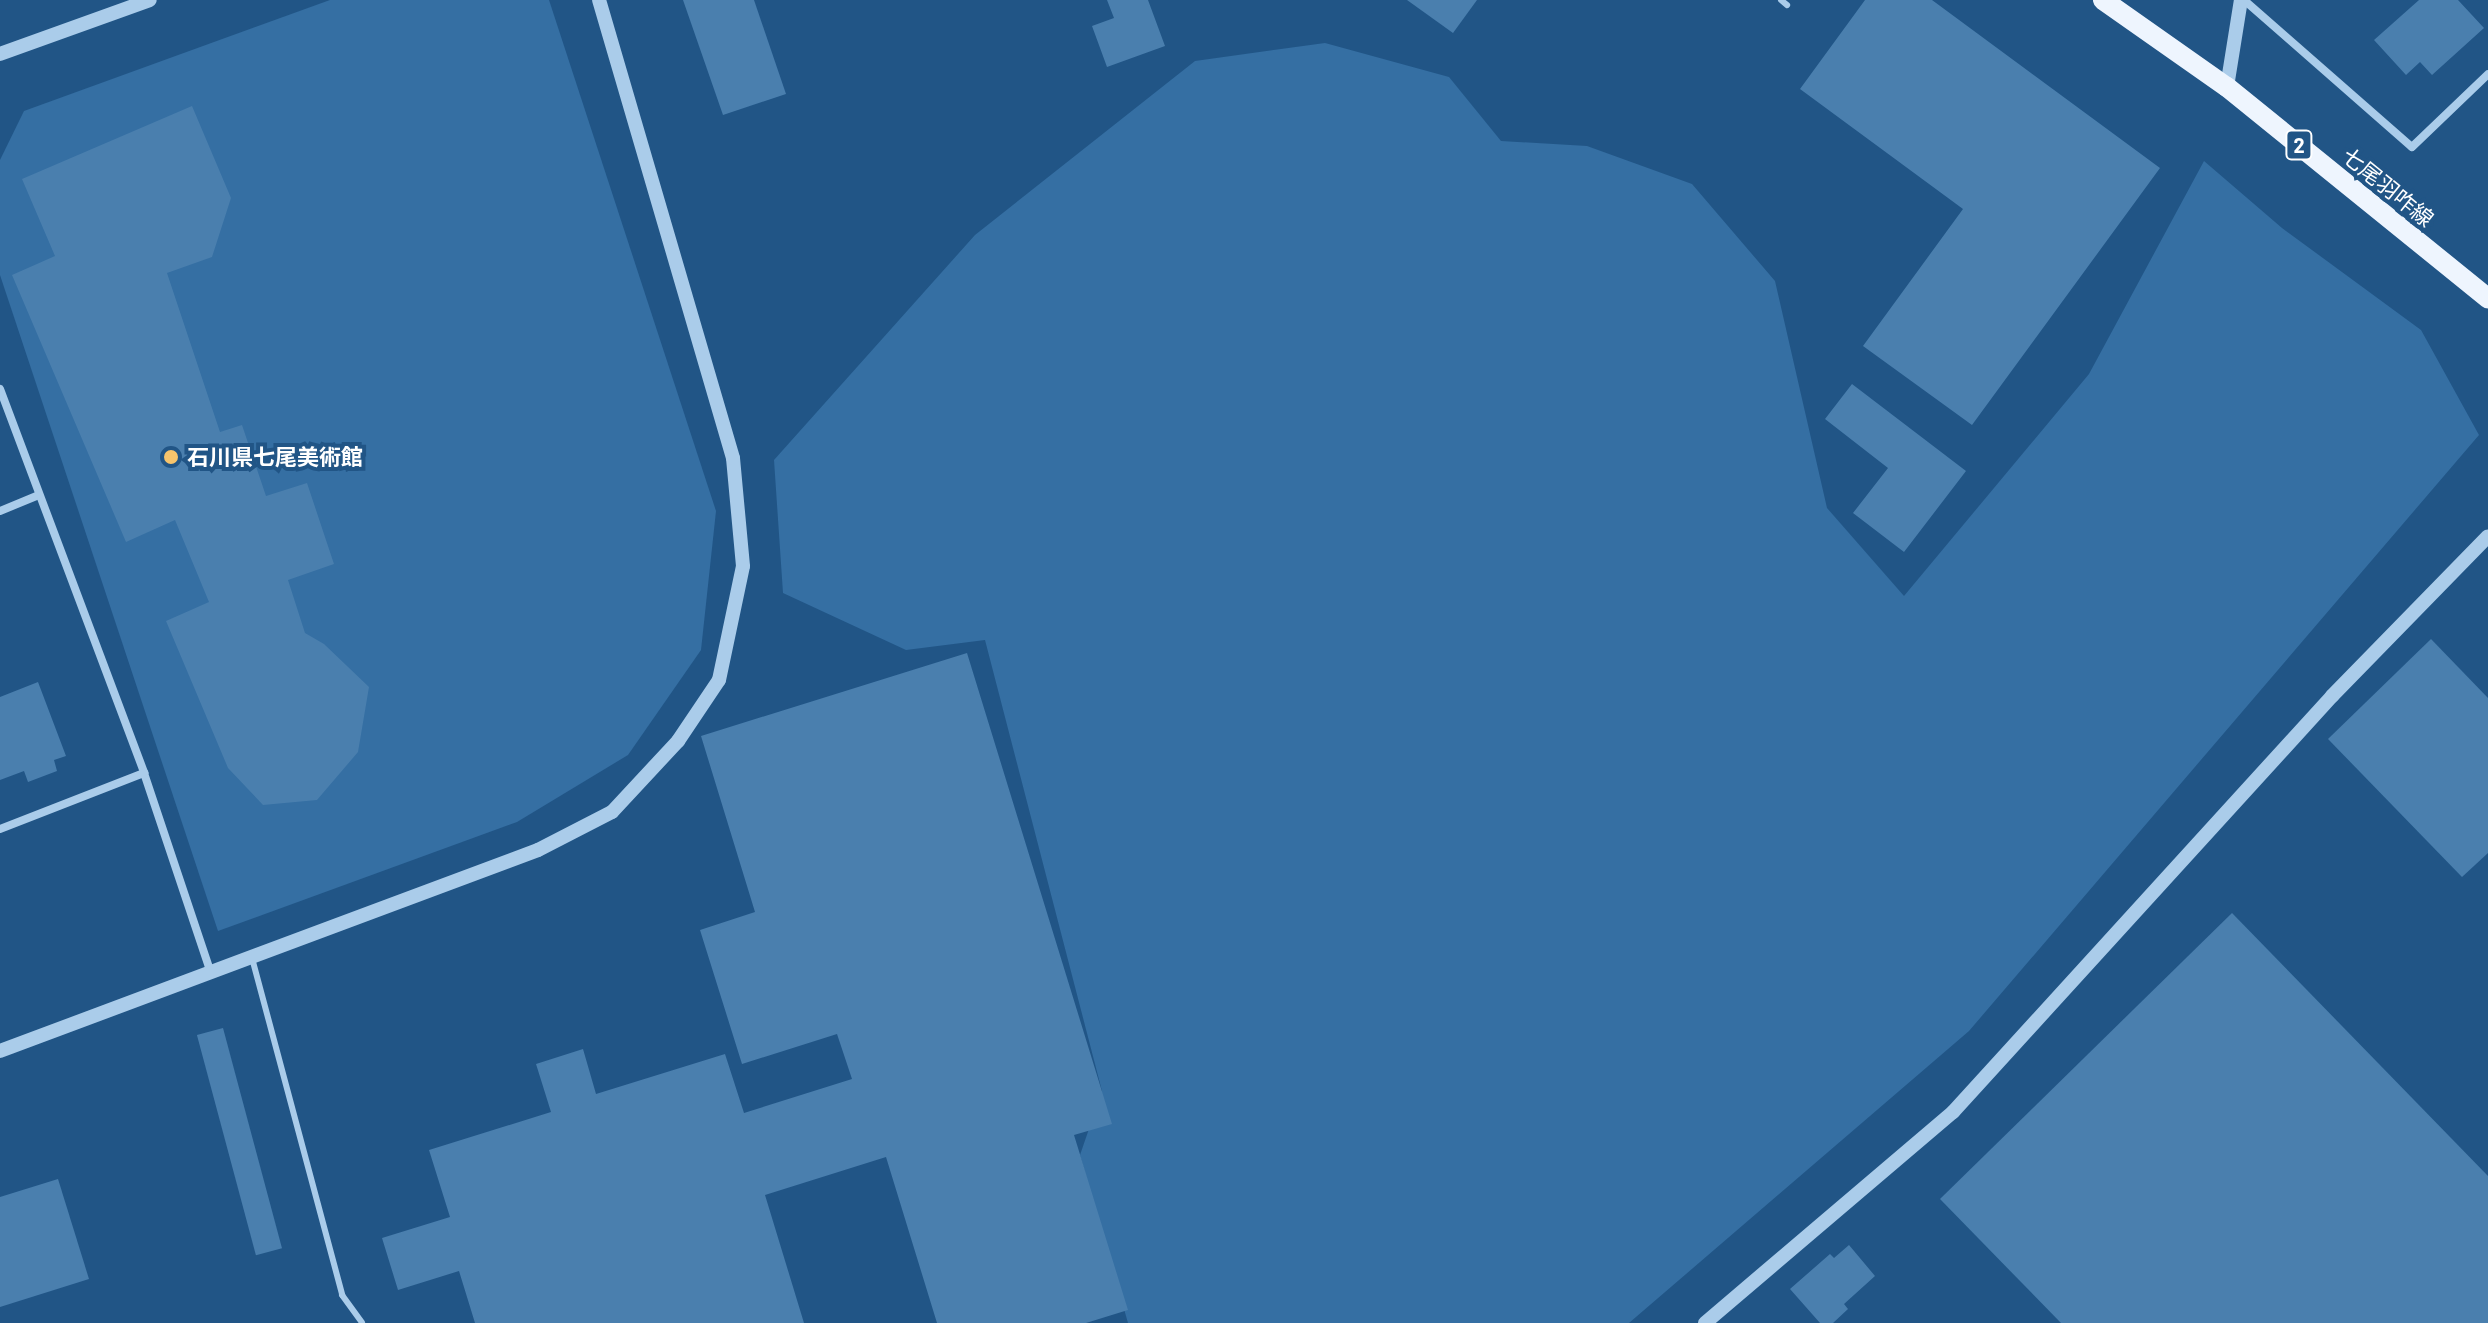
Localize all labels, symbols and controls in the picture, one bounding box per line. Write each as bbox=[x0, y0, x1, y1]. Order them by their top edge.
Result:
road number: 2 bbox=[2285, 129, 2313, 161]
street label: 七尾羽咋線 bbox=[2337, 142, 2439, 232]
place label: 石川県七尾美術館 bbox=[187, 444, 363, 470]
marker: 石川県七尾美術館 bbox=[162, 448, 180, 466]

